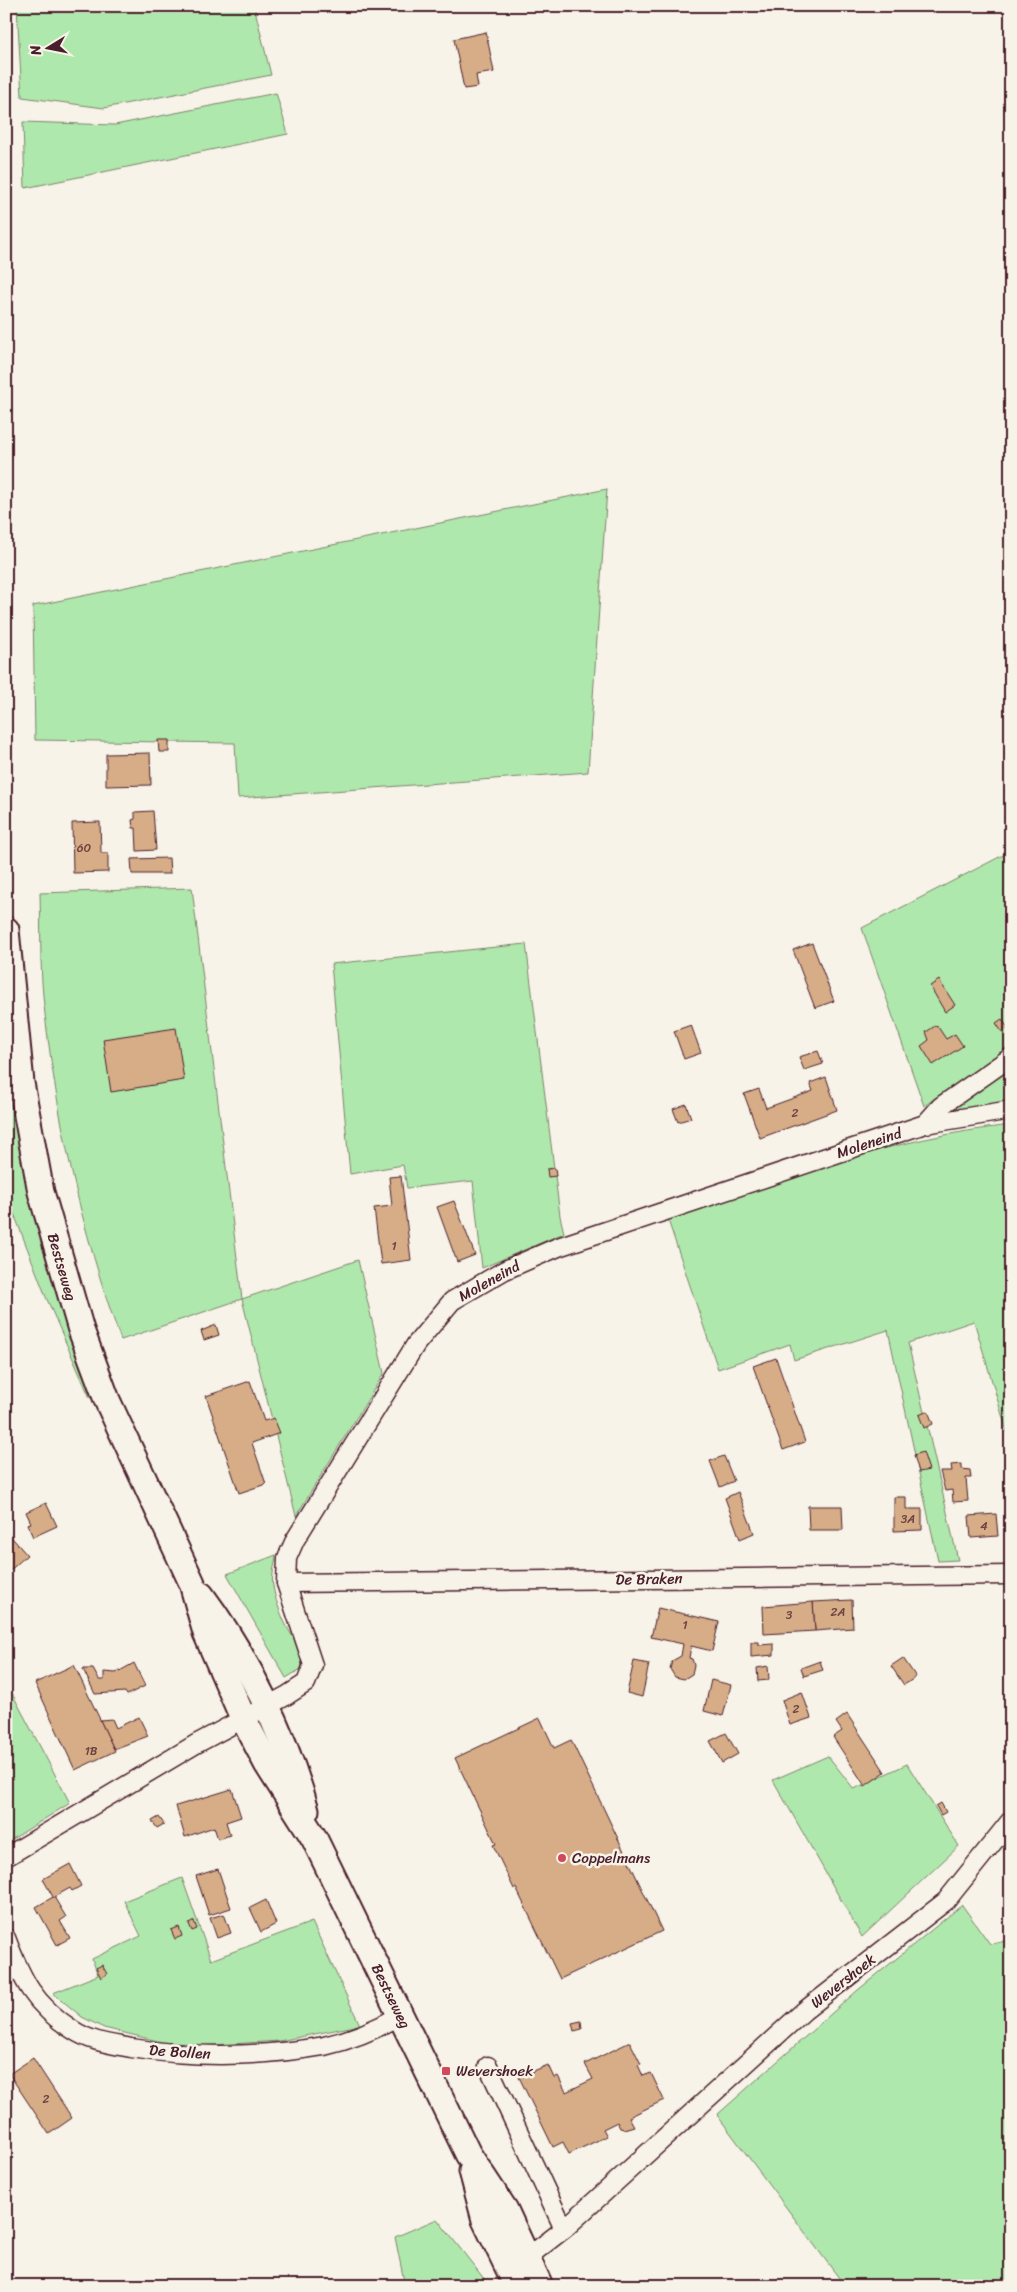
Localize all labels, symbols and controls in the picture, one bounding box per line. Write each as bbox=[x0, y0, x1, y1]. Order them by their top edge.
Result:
north arrow bbox=[22, 22, 72, 72]
text: N bbox=[22, 43, 49, 58]
house number: 60 bbox=[77, 837, 92, 859]
house number: 2 bbox=[792, 1102, 799, 1124]
street label: Moleneind bbox=[833, 1120, 906, 1166]
street label: Bestseweg bbox=[40, 1230, 84, 1304]
house number: 1 bbox=[391, 1235, 397, 1257]
street label: Moleneind bbox=[453, 1253, 526, 1309]
house number: 3A bbox=[901, 1508, 915, 1530]
house number: 4 bbox=[980, 1515, 988, 1537]
street label: De Braken bbox=[615, 1565, 683, 1593]
house number: 2A bbox=[831, 1601, 846, 1623]
house number: 3 bbox=[786, 1604, 793, 1626]
house number: 1 bbox=[682, 1614, 688, 1636]
house number: 2 bbox=[793, 1698, 800, 1720]
house number: 1B bbox=[85, 1740, 98, 1762]
place label: Coppelmans bbox=[572, 1845, 651, 1871]
marker: Coppelmans bbox=[556, 1852, 568, 1864]
street label: Wevershoek bbox=[805, 1947, 881, 2015]
street label: Bestseweg bbox=[364, 1959, 418, 2033]
street label: De Bollen bbox=[148, 2037, 212, 2067]
place label: Wevershoek bbox=[456, 2058, 533, 2084]
marker: Wevershoek bbox=[440, 2065, 452, 2077]
house number: 2 bbox=[43, 2088, 50, 2110]

